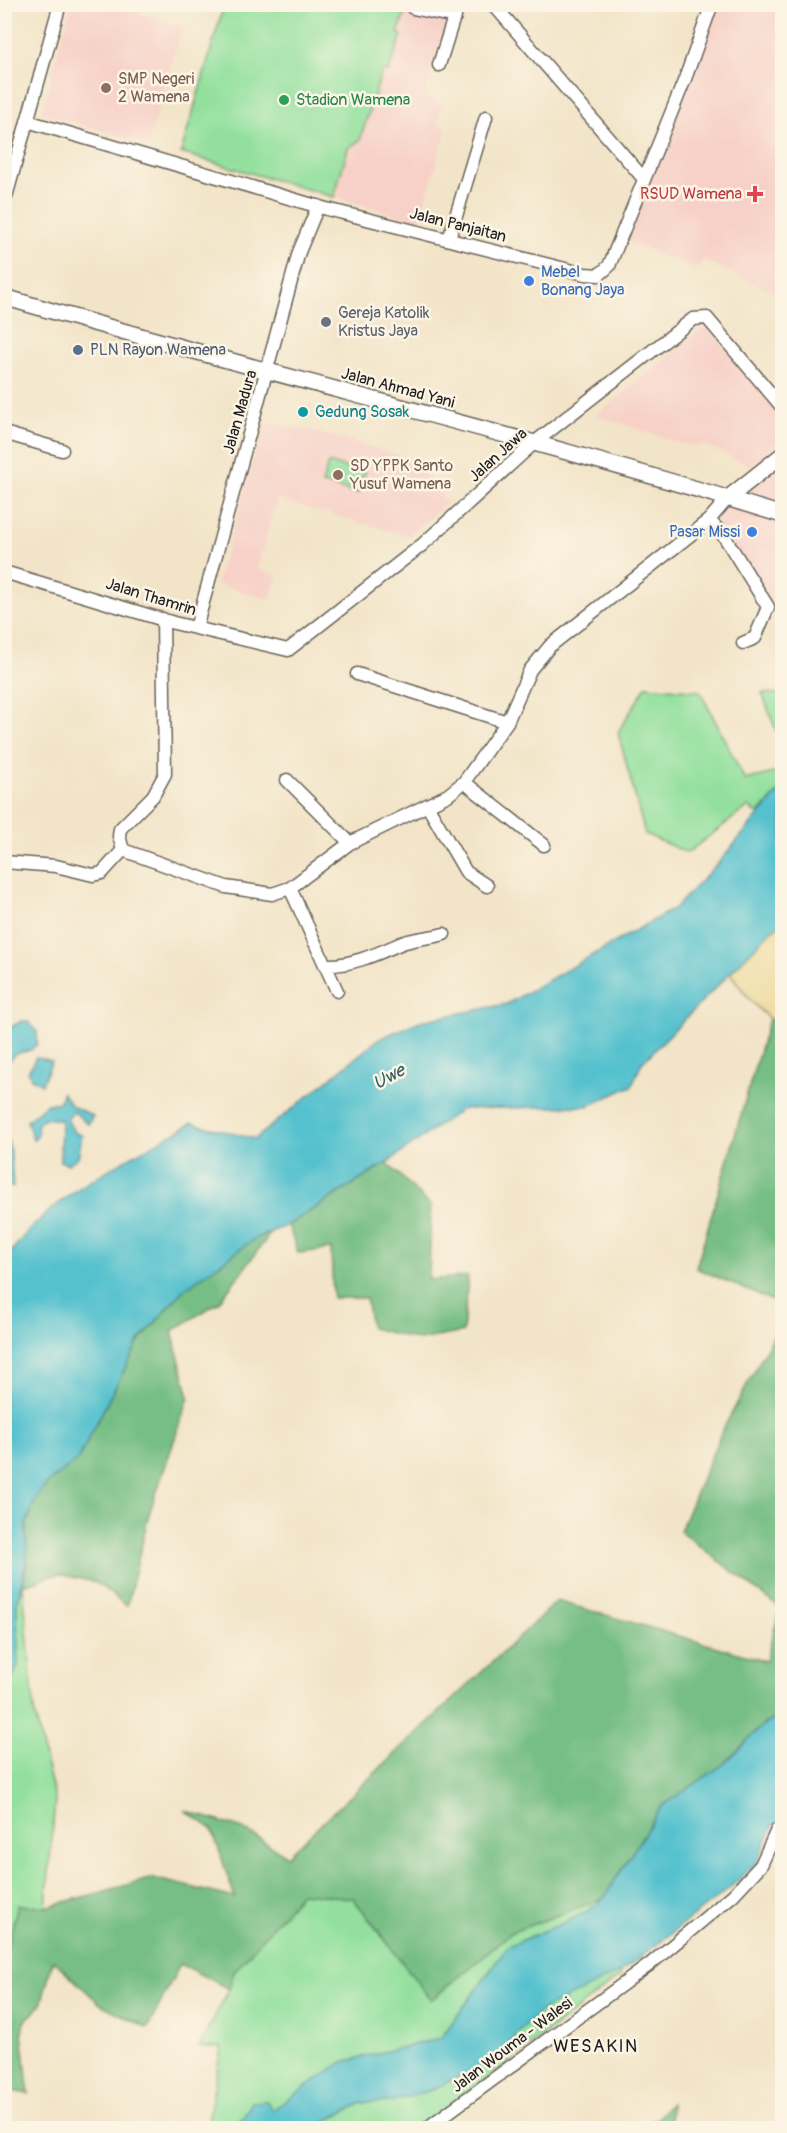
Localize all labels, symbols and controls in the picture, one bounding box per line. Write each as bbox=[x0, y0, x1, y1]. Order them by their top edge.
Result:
place label: SMP Negeri 2 Wamena bbox=[118, 69, 195, 107]
marker: SMP Negeri 2 Wamena bbox=[99, 81, 113, 95]
place label: Stadion Wamena bbox=[296, 90, 410, 110]
marker: Stadion Wamena bbox=[277, 93, 291, 107]
place label: RSUD Wamena bbox=[640, 184, 742, 204]
marker: RSUD Wamena bbox=[746, 185, 764, 203]
street label: Jalan Panjaitan bbox=[408, 203, 508, 247]
place label: Mebel Bonang Jaya bbox=[541, 262, 624, 300]
marker: Mebel Bonang Jaya bbox=[522, 274, 536, 288]
place label: Gereja Katolik Kristus Jaya bbox=[338, 303, 430, 341]
marker: Gereja Katolik Kristus Jaya bbox=[319, 315, 333, 329]
place label: PLN Rayon Wamena bbox=[90, 340, 226, 360]
marker: PLN Rayon Wamena bbox=[71, 343, 85, 357]
street label: Jalan Ahmad Yani bbox=[339, 363, 457, 413]
street label: Jalan Madura bbox=[218, 368, 262, 456]
place label: Gedung Sosak bbox=[315, 402, 409, 422]
marker: Gedung Sosak bbox=[296, 405, 310, 419]
street label: Jalan Jawa bbox=[465, 424, 531, 486]
place label: SD YPPK Santo Yusuf Wamena bbox=[349, 456, 454, 494]
marker: SD YPPK Santo Yusuf Wamena bbox=[331, 468, 345, 482]
place label: Pasar Missi bbox=[669, 522, 740, 542]
marker: Pasar Missi bbox=[745, 525, 759, 539]
street label: Jalan Thamrin bbox=[103, 574, 199, 620]
water label: Uwe bbox=[369, 1058, 411, 1095]
street label: Jalan Wouma - Walesi bbox=[448, 1993, 577, 2097]
district label: WESAKIN bbox=[553, 2035, 639, 2058]

